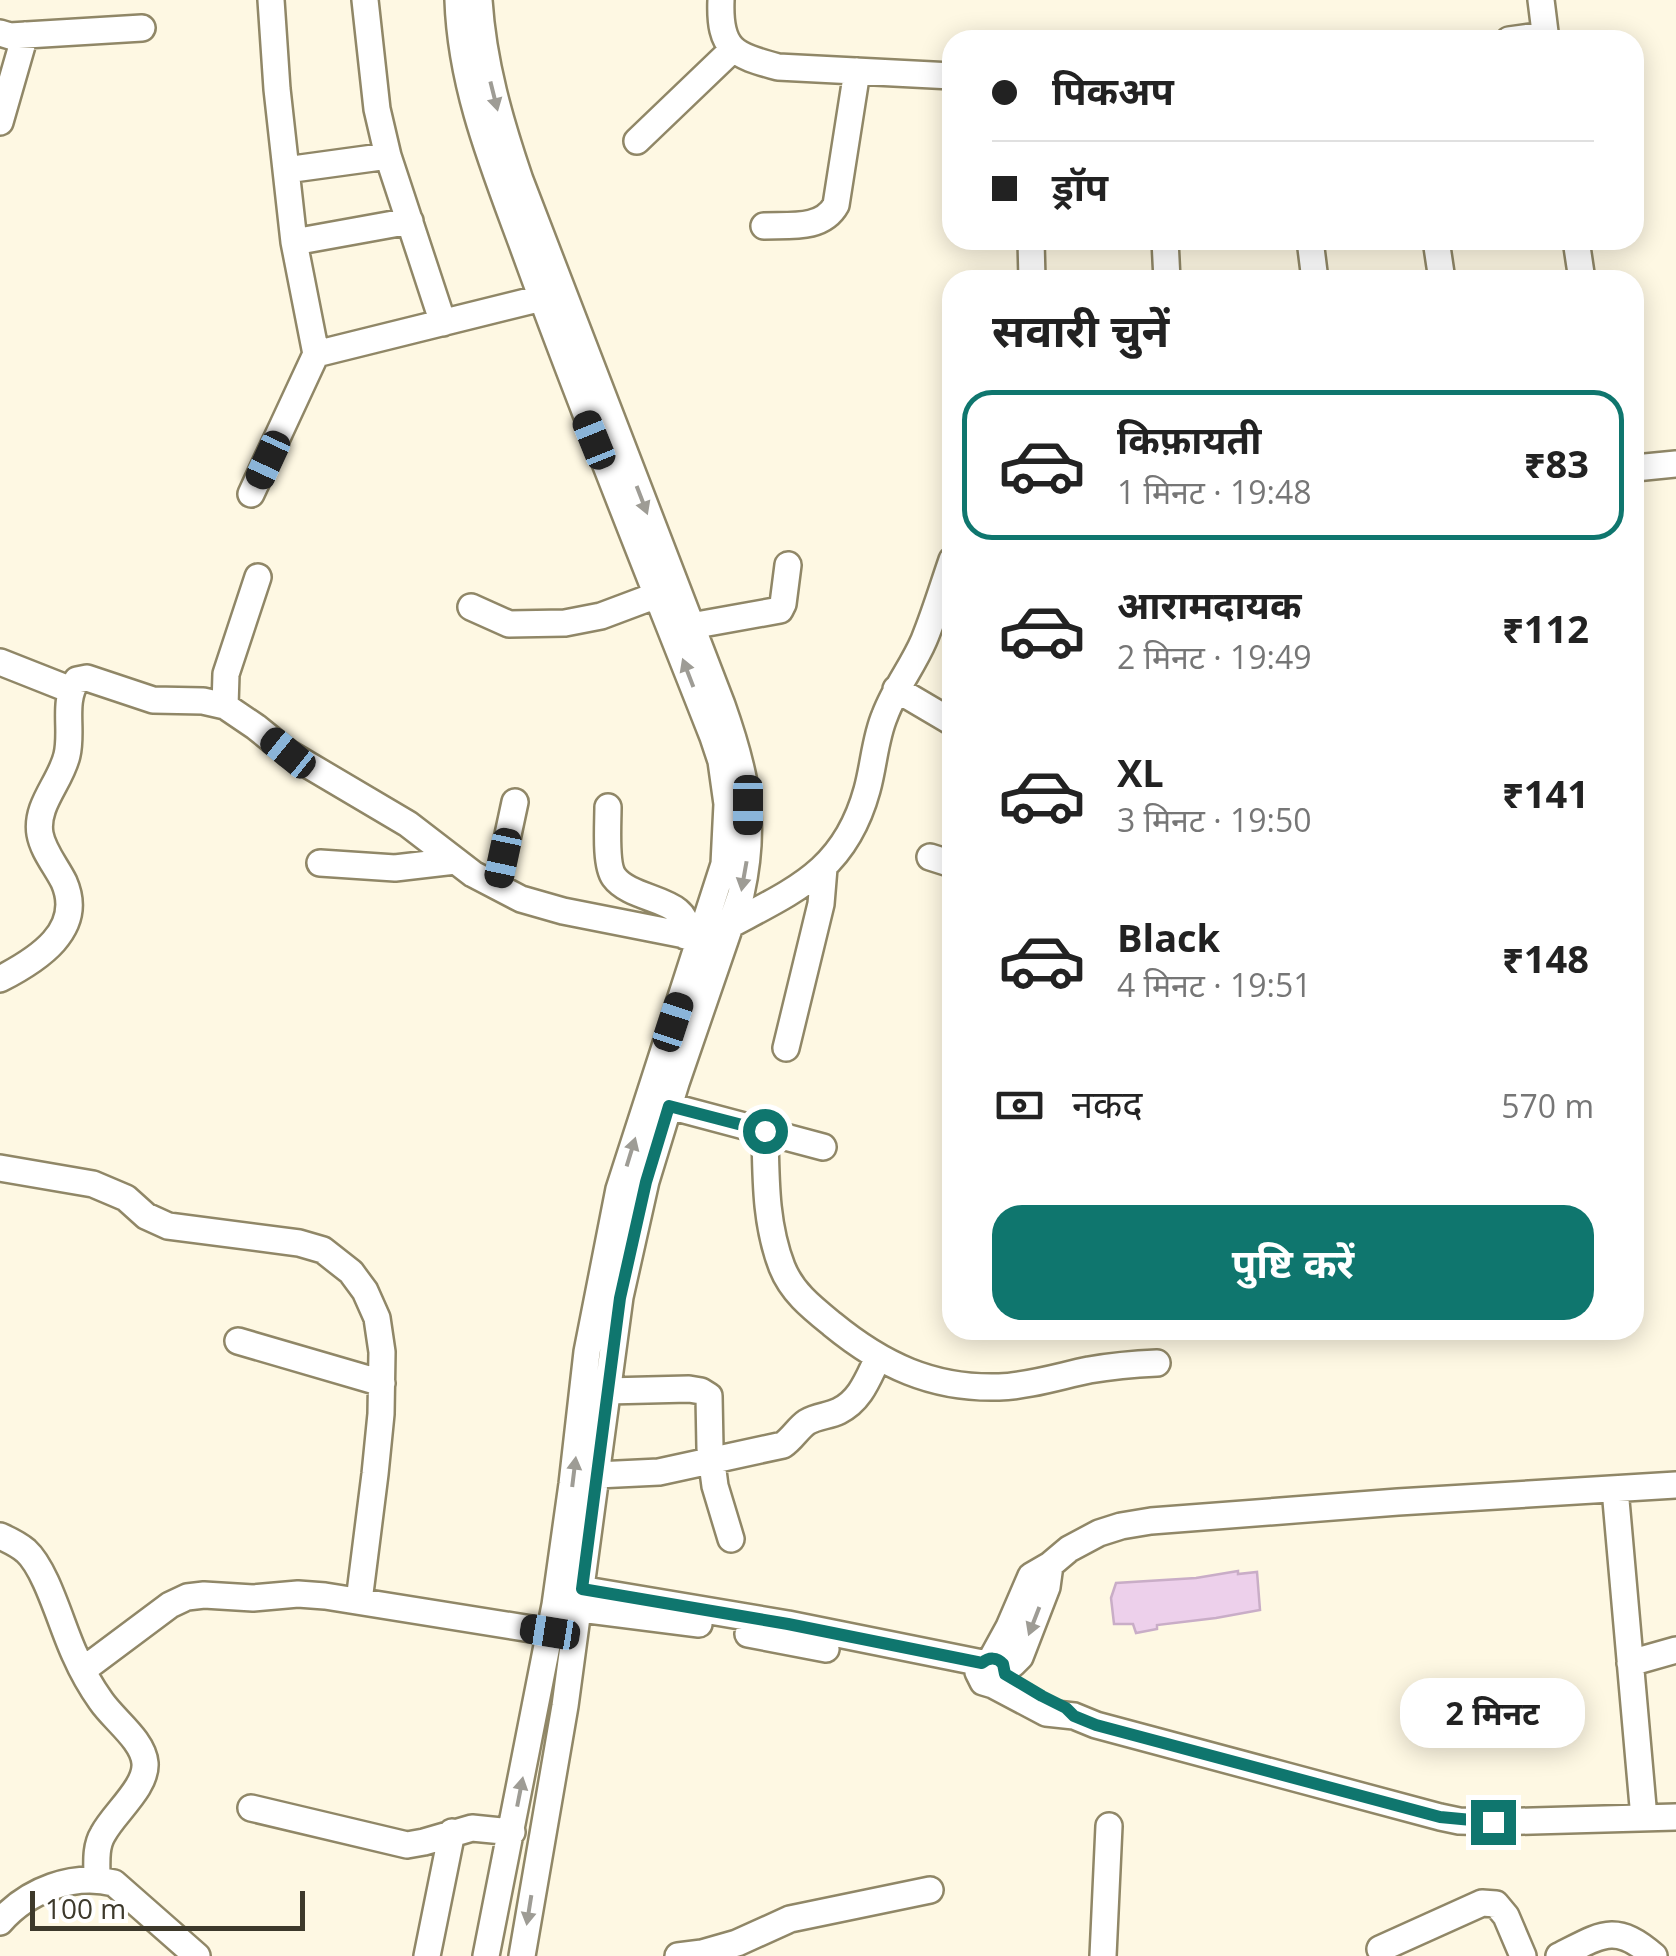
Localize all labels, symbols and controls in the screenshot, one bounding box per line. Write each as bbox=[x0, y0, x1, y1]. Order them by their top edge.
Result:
text: पिकअप bbox=[1052, 64, 1174, 116]
one-way arrow bbox=[487, 81, 503, 112]
text: ड्रॉप bbox=[1052, 160, 1108, 212]
text: सवारी चुनें bbox=[992, 299, 1169, 360]
car bbox=[569, 407, 619, 473]
text: किफ़ायती bbox=[1117, 413, 1261, 465]
icon: car bbox=[997, 420, 1087, 510]
car bbox=[242, 426, 294, 494]
text: ₹83 bbox=[1524, 437, 1589, 489]
text: 1 मिनट · 19:48 bbox=[1117, 470, 1312, 513]
one-way arrow bbox=[635, 485, 651, 515]
text: आरामदायक bbox=[1117, 578, 1301, 630]
icon: car bbox=[997, 585, 1087, 675]
text: ₹112 bbox=[1502, 602, 1589, 654]
text: 2 मिनट · 19:49 bbox=[1117, 635, 1312, 678]
one-way arrow bbox=[680, 658, 696, 688]
car bbox=[255, 722, 321, 784]
text: XL bbox=[1117, 746, 1164, 798]
icon: car bbox=[997, 750, 1087, 840]
text: ₹141 bbox=[1502, 767, 1589, 819]
car bbox=[733, 775, 763, 835]
text: 3 मिनट · 19:50 bbox=[1117, 798, 1312, 841]
car bbox=[482, 826, 524, 890]
one-way arrow bbox=[736, 860, 751, 892]
text: Black bbox=[1117, 911, 1220, 963]
icon: car bbox=[997, 915, 1087, 1005]
text: ₹148 bbox=[1502, 932, 1589, 984]
text: 4 मिनट · 19:51 bbox=[1117, 963, 1312, 1006]
car bbox=[649, 989, 697, 1055]
text: नकद bbox=[1072, 1077, 1142, 1129]
icon: cash bbox=[992, 1078, 1047, 1133]
text: 570 m bbox=[1501, 1084, 1594, 1127]
route start bbox=[743, 1109, 788, 1154]
one-way arrow bbox=[624, 1137, 639, 1167]
button: पुष्टि करें bbox=[992, 1205, 1594, 1320]
one-way arrow bbox=[566, 1455, 582, 1487]
one-way arrow bbox=[1026, 1606, 1042, 1636]
car bbox=[518, 1612, 582, 1652]
callout: 2 मिनट bbox=[1400, 1677, 1586, 1747]
text: 2 मिनट bbox=[1446, 1691, 1539, 1734]
one-way arrow bbox=[513, 1776, 528, 1807]
route end bbox=[1471, 1800, 1516, 1845]
scale bar bbox=[30, 1886, 305, 1930]
text: 100 m bbox=[45, 1889, 126, 1927]
one-way arrow bbox=[521, 1895, 536, 1927]

